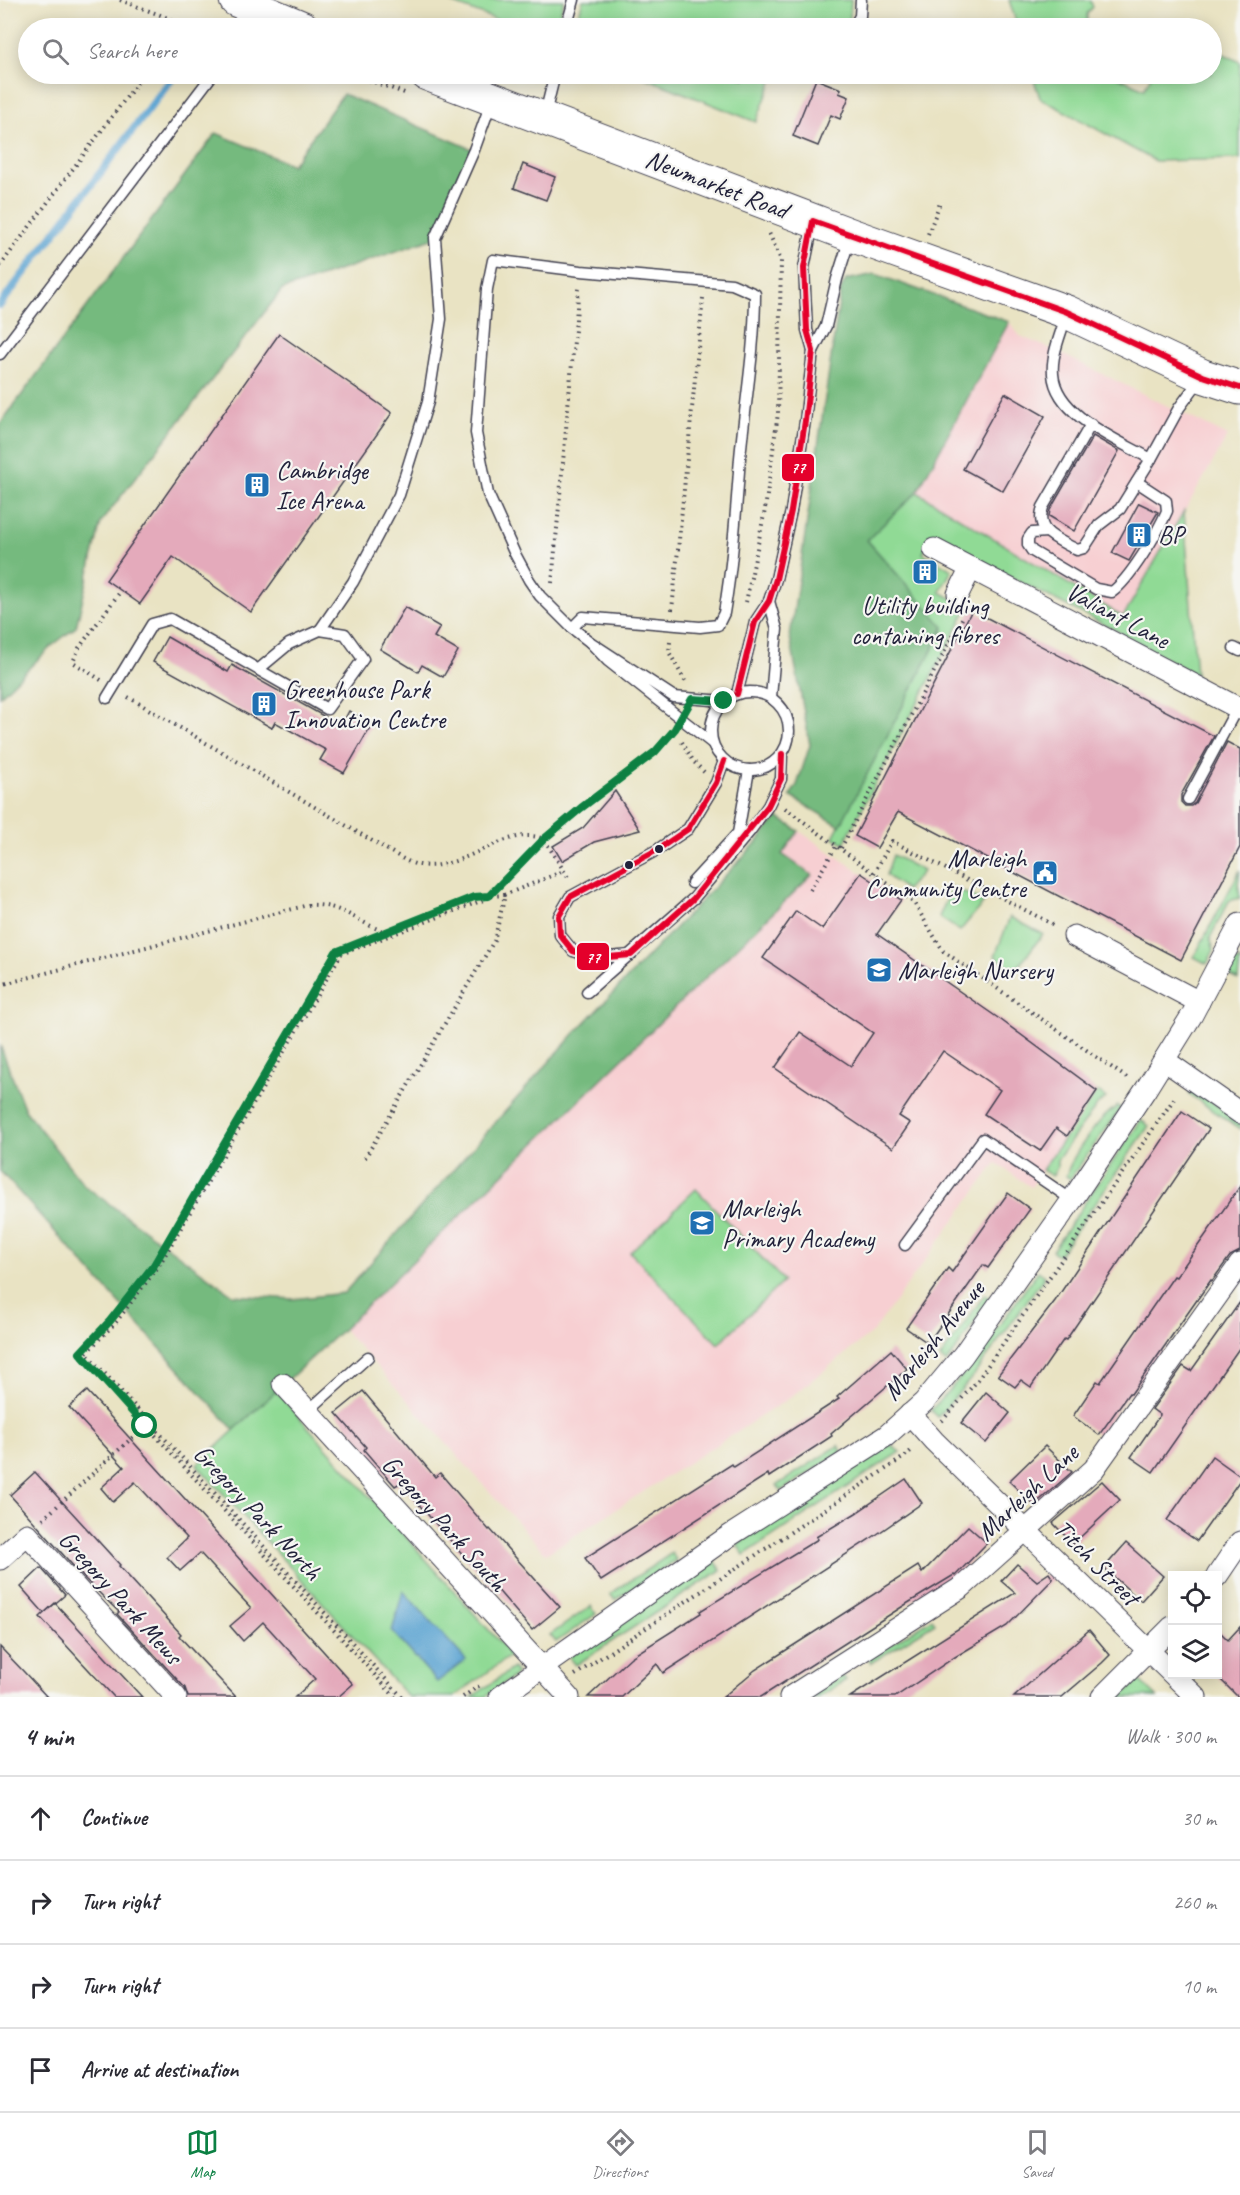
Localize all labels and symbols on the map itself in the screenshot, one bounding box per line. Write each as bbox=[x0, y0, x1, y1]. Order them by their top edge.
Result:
street label: Newmarket Road bbox=[641, 142, 796, 228]
line badge: 77 bbox=[781, 453, 815, 482]
place label: Cambridge Ice Arena bbox=[276, 454, 369, 517]
text: 77 bbox=[791, 458, 807, 478]
building icon: Cambridge Ice Arena bbox=[242, 470, 272, 500]
place label: BP bbox=[1158, 519, 1186, 552]
building icon: BP bbox=[1124, 520, 1154, 550]
building icon: Utility building containing fibres bbox=[910, 557, 940, 587]
street label: Valiant Lane bbox=[1061, 575, 1176, 657]
place label: Utility building containing fibres bbox=[851, 589, 1001, 652]
place label: Greenhouse Park Innovation Centre bbox=[284, 673, 447, 736]
route end bbox=[710, 687, 736, 713]
building icon: Greenhouse Park Innovation Centre bbox=[249, 689, 279, 719]
place label: Marleigh Community Centre bbox=[865, 842, 1028, 905]
unlabelled marker bbox=[653, 843, 665, 855]
public building icon: Marleigh Community Centre bbox=[1030, 858, 1060, 888]
unlabelled marker bbox=[623, 859, 635, 871]
line badge: 77 bbox=[576, 942, 610, 971]
text: 77 bbox=[586, 948, 602, 968]
place label: Marleigh Nursery bbox=[898, 954, 1055, 987]
school or university icon: Marleigh Nursery bbox=[864, 955, 894, 985]
place label: Marleigh Primary Academy bbox=[722, 1192, 876, 1255]
school or university icon: Marleigh Primary Academy bbox=[687, 1208, 717, 1238]
street label: Marleigh Avenue bbox=[875, 1273, 993, 1407]
route start bbox=[131, 1412, 157, 1438]
street label: Marleigh Lane bbox=[970, 1436, 1086, 1548]
street label: Gregory Park North bbox=[186, 1438, 330, 1588]
street label: Gregory Park South bbox=[375, 1448, 515, 1599]
street label: Titch Street bbox=[1047, 1512, 1149, 1615]
street label: Gregory Park Mews bbox=[52, 1523, 191, 1673]

